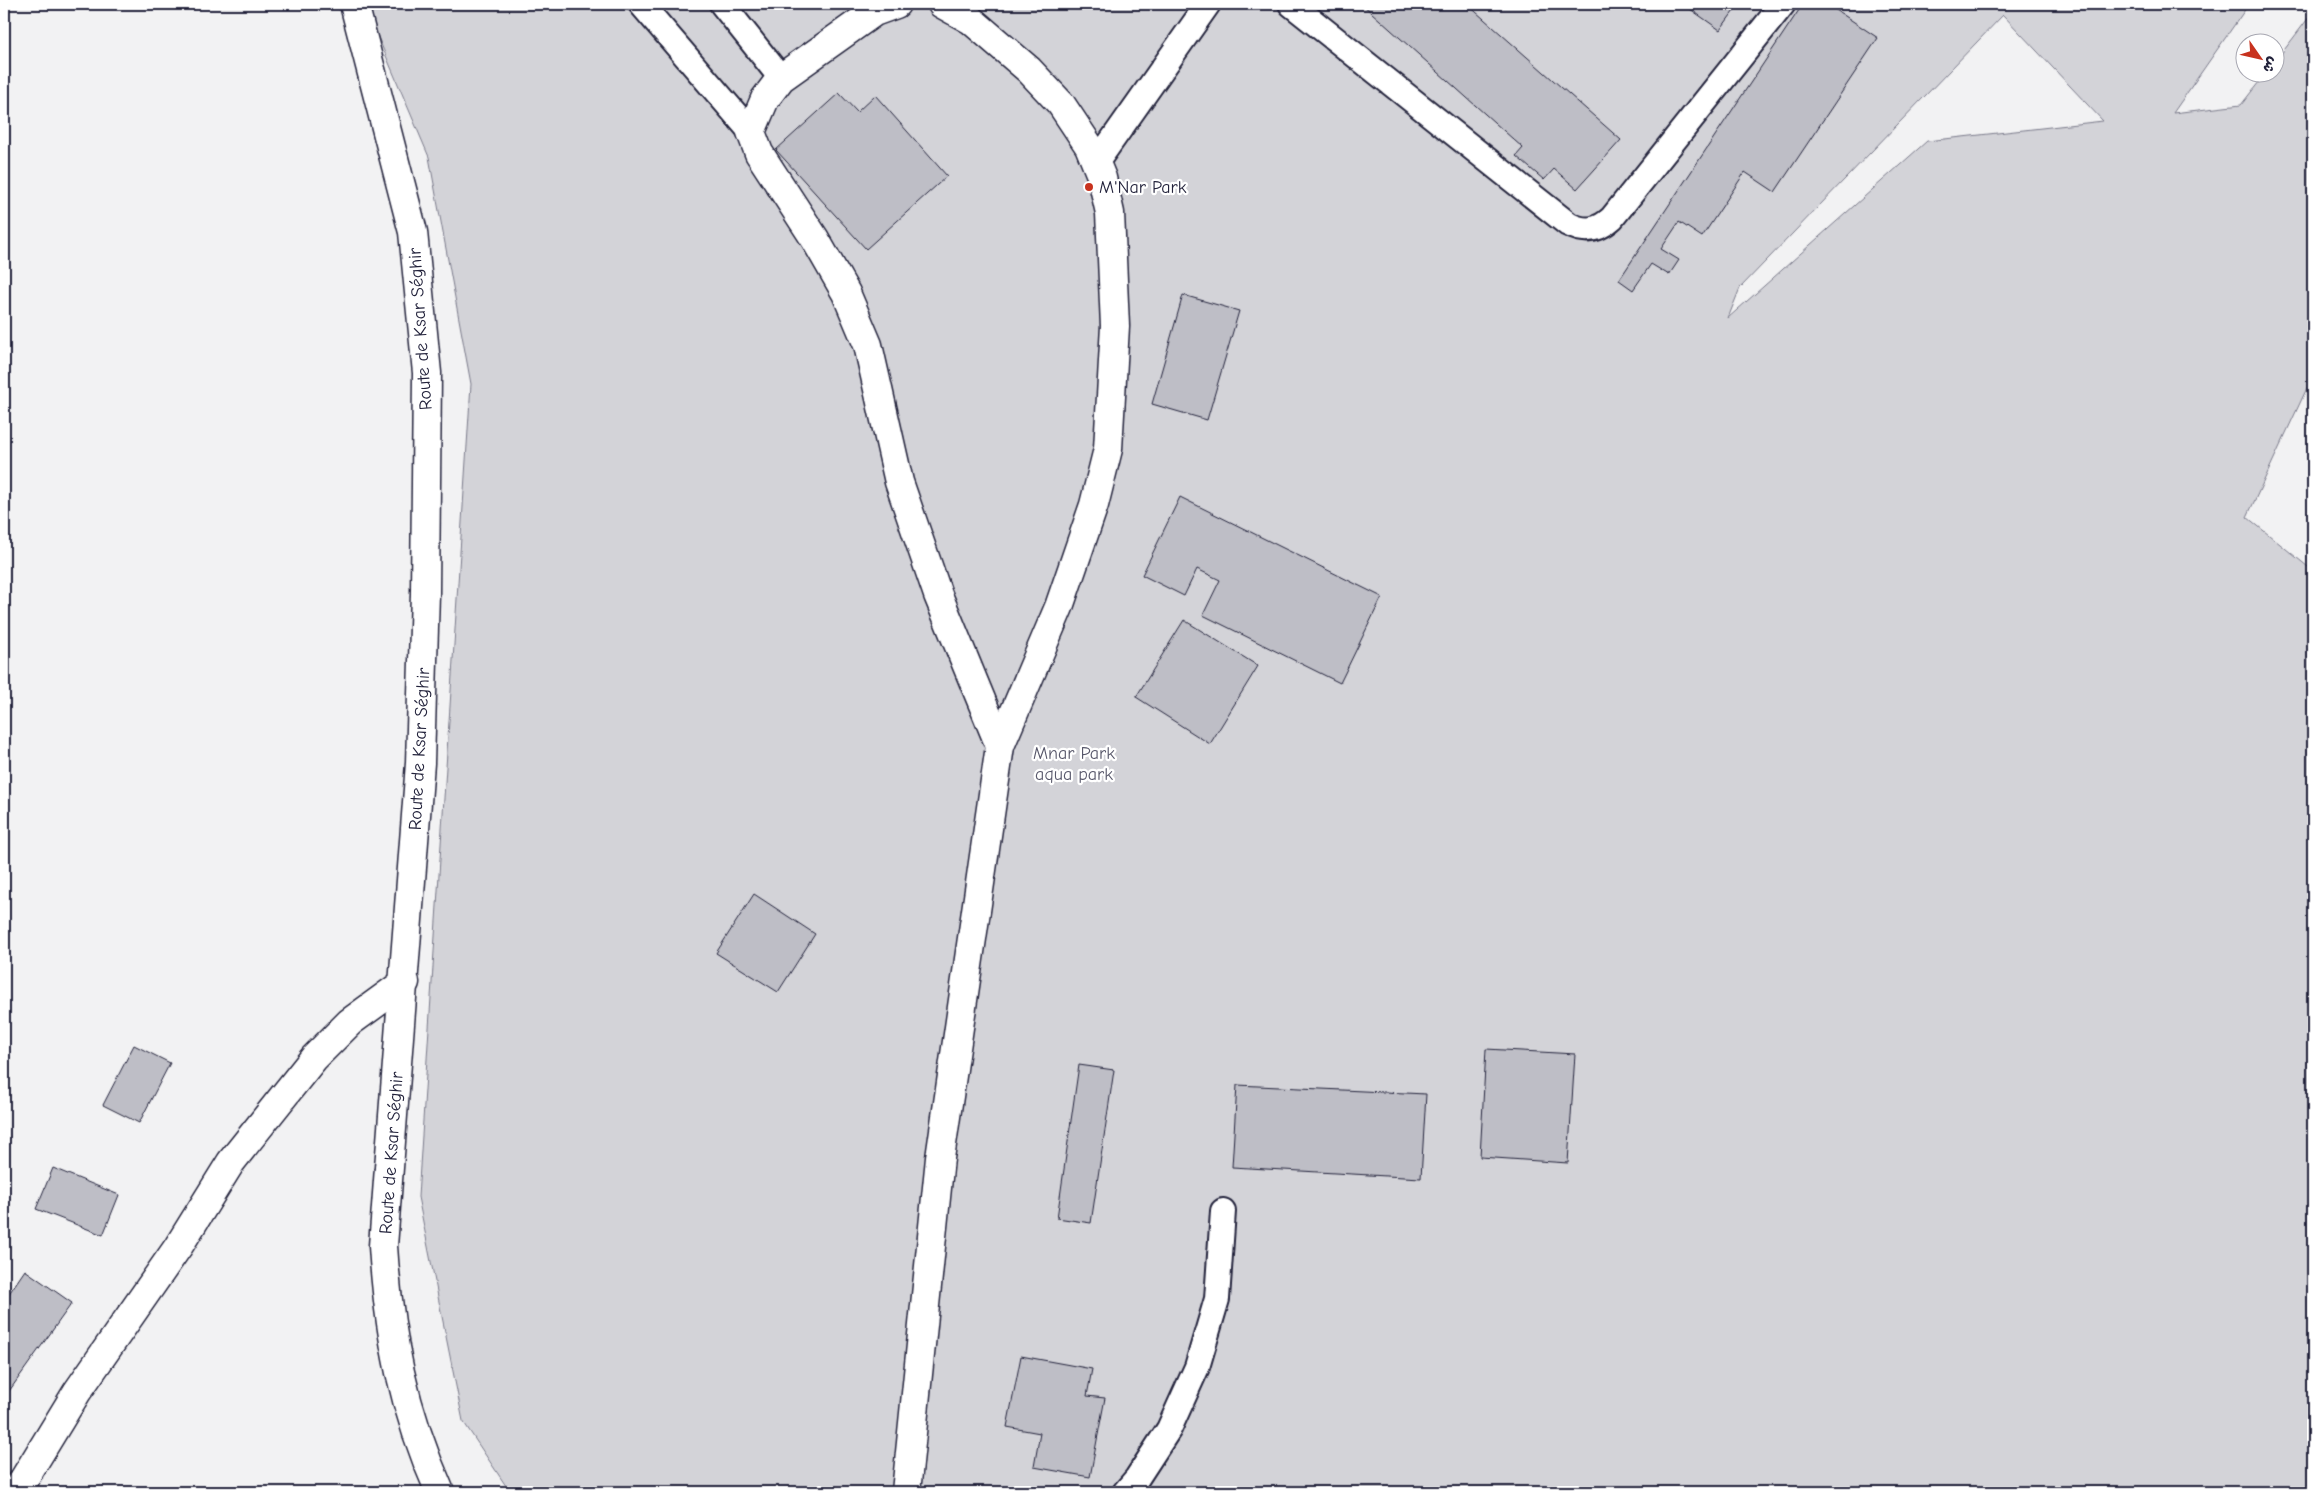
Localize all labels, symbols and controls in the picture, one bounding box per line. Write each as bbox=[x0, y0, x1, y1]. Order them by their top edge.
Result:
north arrow bbox=[2234, 32, 2284, 82]
text: ش bbox=[2259, 54, 2282, 76]
place label: M'Nar Park bbox=[1099, 177, 1187, 198]
marker: M'Nar Park bbox=[1083, 181, 1095, 193]
street label: Route de Ksar Séghir bbox=[404, 246, 437, 411]
street label: Route de Ksar Séghir bbox=[405, 666, 434, 831]
park label: Mnar Park aqua park bbox=[1033, 743, 1115, 785]
street label: Route de Ksar Séghir bbox=[375, 1070, 408, 1235]

